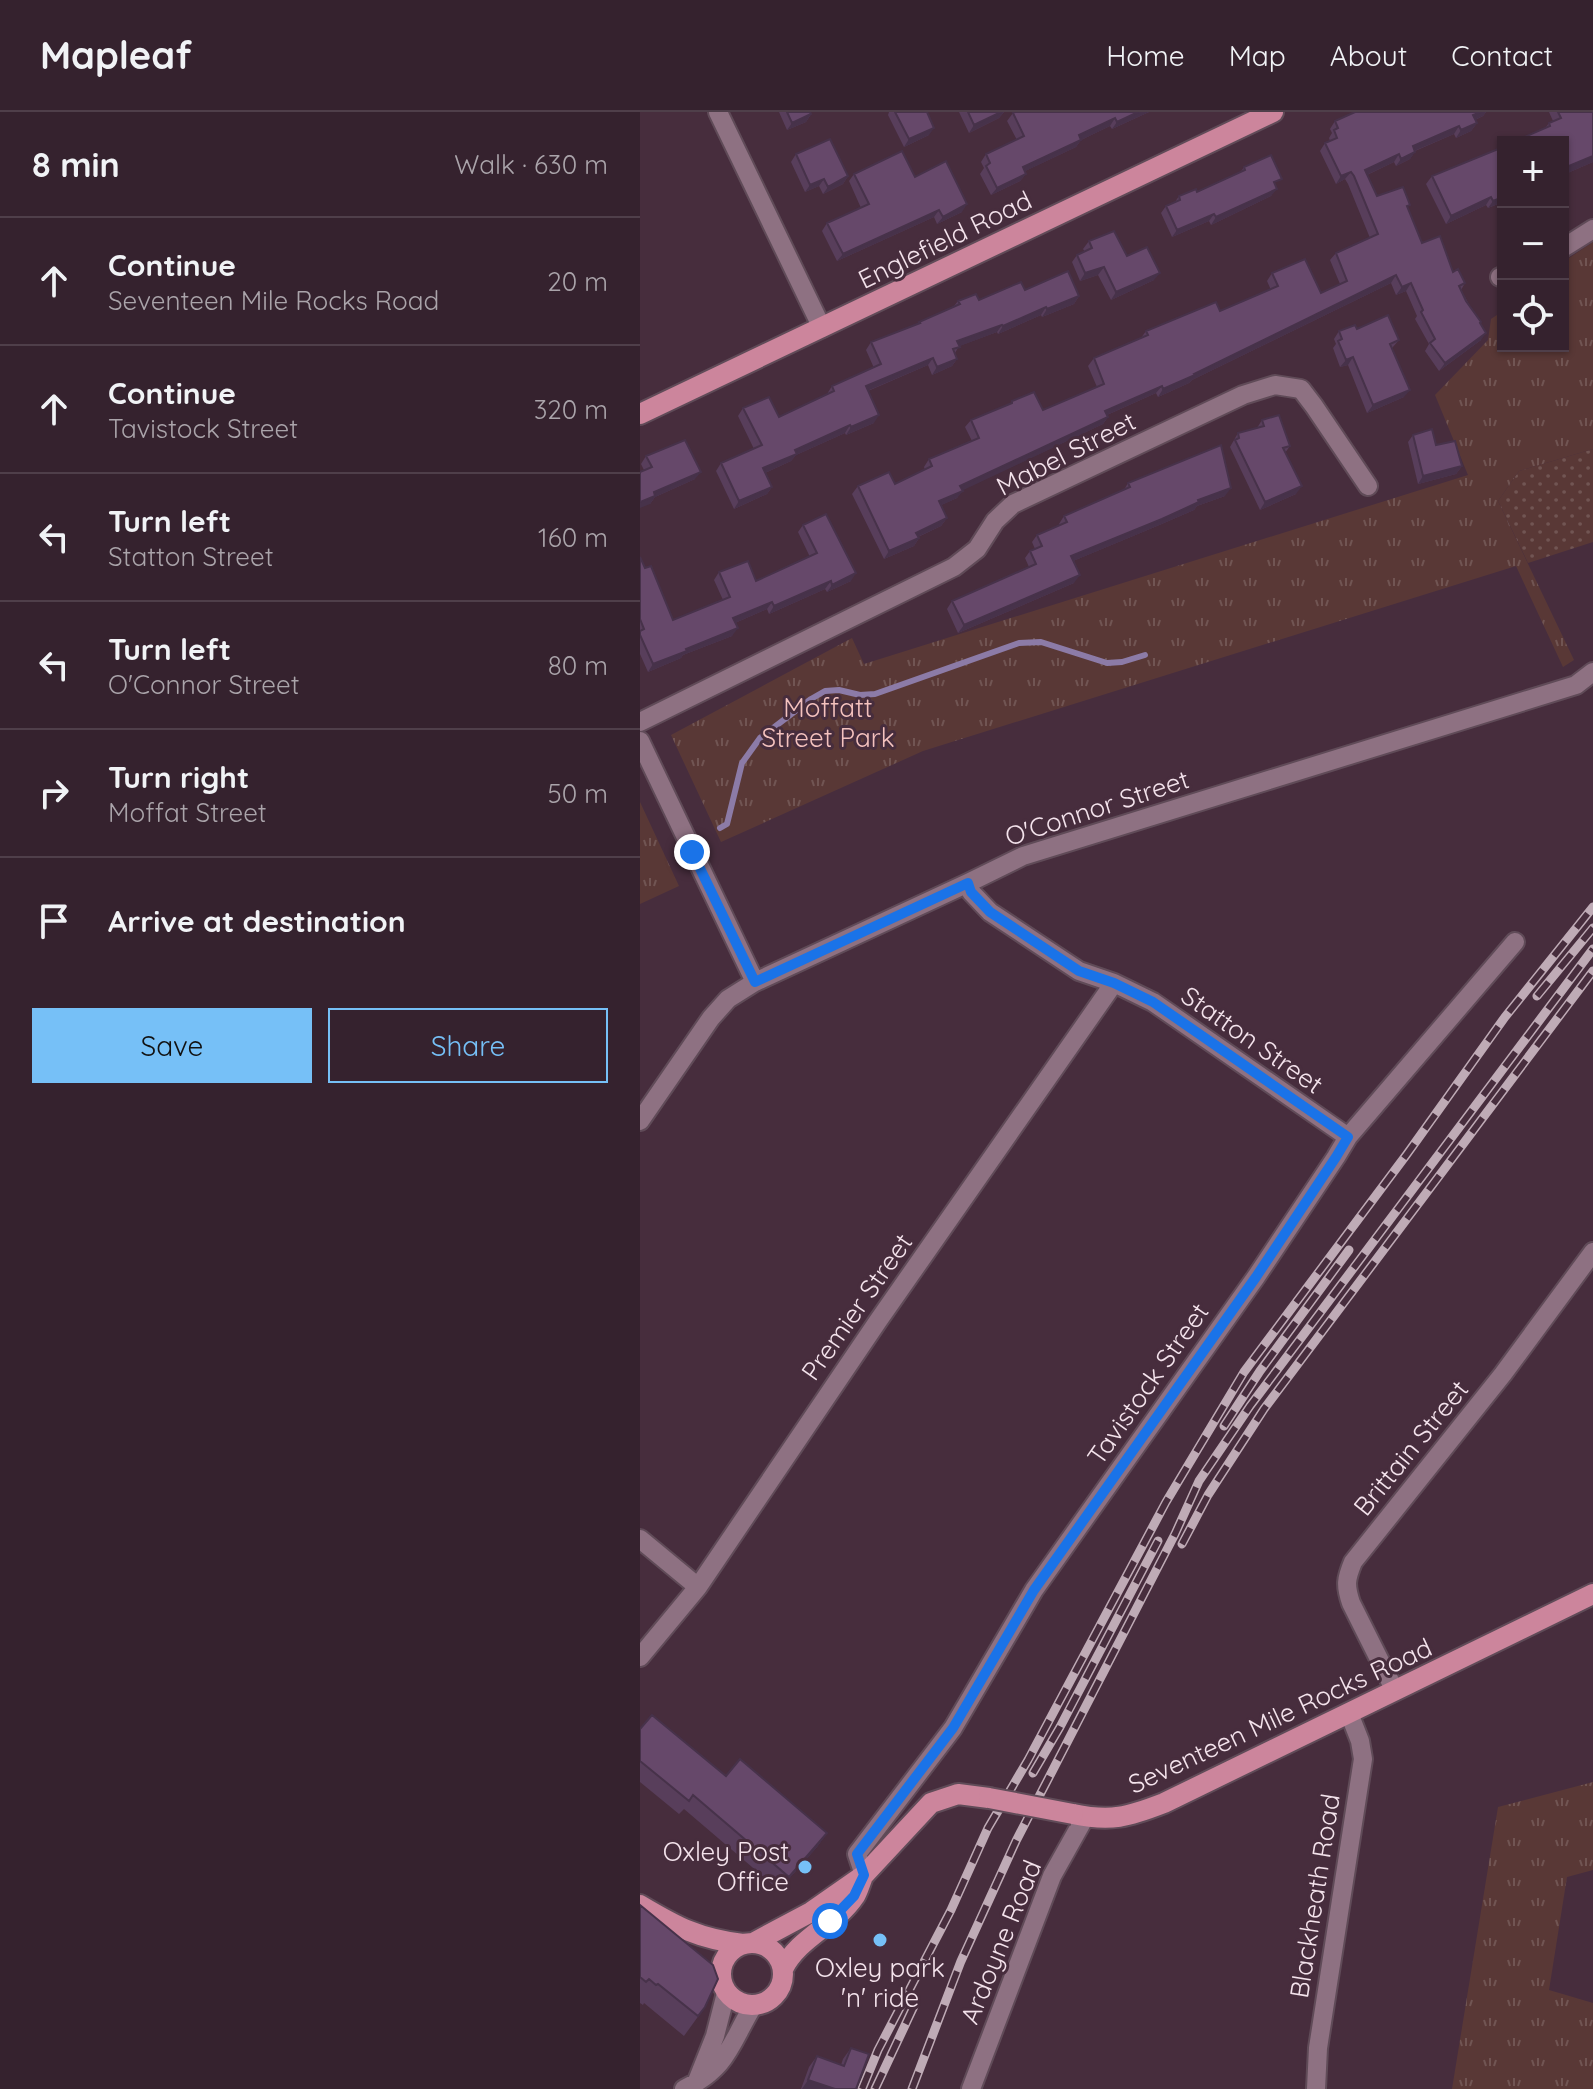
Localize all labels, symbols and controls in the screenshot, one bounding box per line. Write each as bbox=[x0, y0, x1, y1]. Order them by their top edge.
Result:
text: Mapleaf bbox=[40, 31, 192, 79]
text: Home bbox=[1106, 38, 1185, 73]
text: Map bbox=[1229, 38, 1286, 73]
text: About bbox=[1330, 38, 1407, 73]
text: Contact bbox=[1451, 38, 1553, 73]
map controls bbox=[1497, 136, 1569, 352]
button: + bbox=[1497, 136, 1569, 208]
text: 8 min bbox=[32, 143, 120, 186]
text: Walk · 630 m bbox=[454, 148, 608, 181]
street label: Englefield Road bbox=[853, 183, 1037, 296]
button: − bbox=[1497, 208, 1569, 280]
text: Continue bbox=[108, 246, 236, 284]
icon: ahead bbox=[32, 259, 76, 303]
text: 20 m bbox=[547, 265, 608, 298]
button: locate bbox=[1497, 280, 1569, 352]
text: Seventeen Mile Rocks Road bbox=[108, 284, 439, 317]
text: Continue bbox=[108, 374, 236, 412]
icon: ahead bbox=[32, 387, 76, 431]
text: 320 m bbox=[534, 393, 608, 426]
street label: Mabel Street bbox=[991, 404, 1141, 503]
text: Tavistock Street bbox=[108, 412, 298, 445]
text: Turn left bbox=[108, 502, 231, 540]
icon: left bbox=[32, 515, 76, 559]
text: 160 m bbox=[538, 521, 608, 554]
text: Statton Street bbox=[108, 540, 274, 573]
text: Turn left bbox=[108, 630, 231, 668]
icon: left bbox=[32, 643, 76, 687]
text: 80 m bbox=[548, 649, 608, 682]
text: O'Connor Street bbox=[108, 668, 300, 701]
park label: Moffatt Street Park bbox=[761, 691, 895, 754]
text: Turn right bbox=[108, 758, 249, 796]
street label: O'Connor Street bbox=[1001, 762, 1193, 853]
icon: right bbox=[32, 771, 76, 815]
text: 50 m bbox=[548, 777, 608, 810]
text: Moffat Street bbox=[108, 796, 267, 829]
route end bbox=[674, 834, 710, 870]
icon: arrive bbox=[32, 899, 76, 943]
text: Arrive at destination bbox=[108, 902, 406, 940]
street label: Statton Street bbox=[1175, 979, 1330, 1101]
button: Save bbox=[32, 1008, 312, 1083]
button: Share bbox=[328, 1008, 608, 1083]
street label: Premier Street bbox=[794, 1227, 919, 1387]
street label: Tavistock Street bbox=[1080, 1296, 1216, 1471]
street label: Brittain Street bbox=[1346, 1373, 1475, 1522]
street label: Seventeen Mile Rocks Road bbox=[1123, 1631, 1437, 1801]
street label: Blackheath Road bbox=[1282, 1791, 1347, 2000]
place label: Oxley Post Office bbox=[663, 1835, 789, 1898]
street label: Ardoyne Road bbox=[953, 1855, 1048, 2029]
marker: Oxley Post Office bbox=[796, 1858, 814, 1876]
route start bbox=[812, 1903, 848, 1939]
marker: Oxley park 'n' ride bbox=[871, 1931, 889, 1949]
place label: Oxley park 'n' ride bbox=[815, 1951, 945, 2014]

